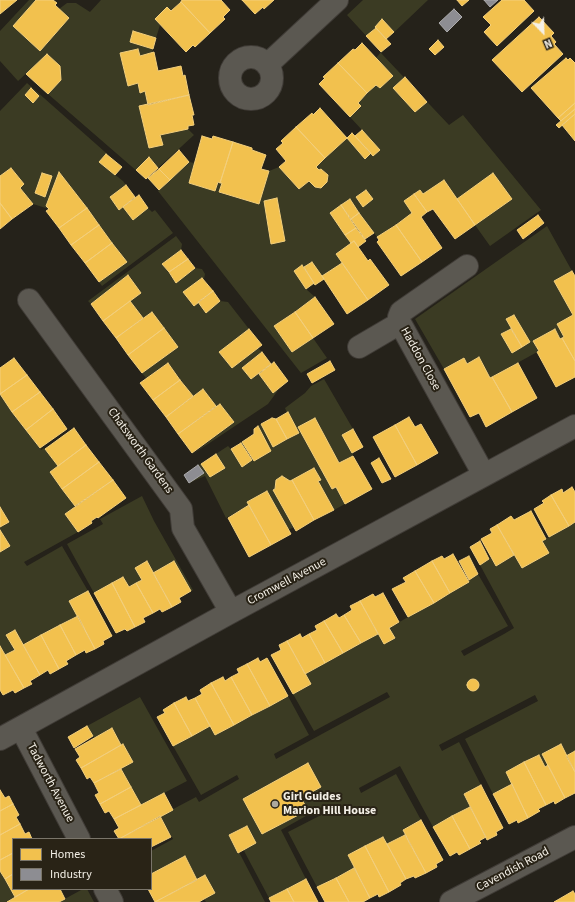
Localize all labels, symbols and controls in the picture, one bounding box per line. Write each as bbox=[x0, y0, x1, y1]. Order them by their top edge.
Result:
north arrow bbox=[523, 12, 563, 52]
text: N bbox=[542, 35, 554, 52]
street label: Haddon Close bbox=[397, 325, 443, 393]
street label: Chatsworth Gardens bbox=[104, 405, 176, 497]
street label: Cromwell Avenue bbox=[245, 555, 329, 609]
street label: Tadworth Avenue bbox=[23, 741, 77, 825]
place label: Girl Guides Marion Hill House bbox=[283, 790, 376, 818]
marker: Girl Guides Marion Hill House bbox=[270, 799, 280, 809]
legend bbox=[12, 838, 152, 890]
street label: Cavendish Road bbox=[474, 845, 552, 895]
text: Homes bbox=[50, 846, 85, 863]
text: Industry bbox=[50, 866, 92, 883]

